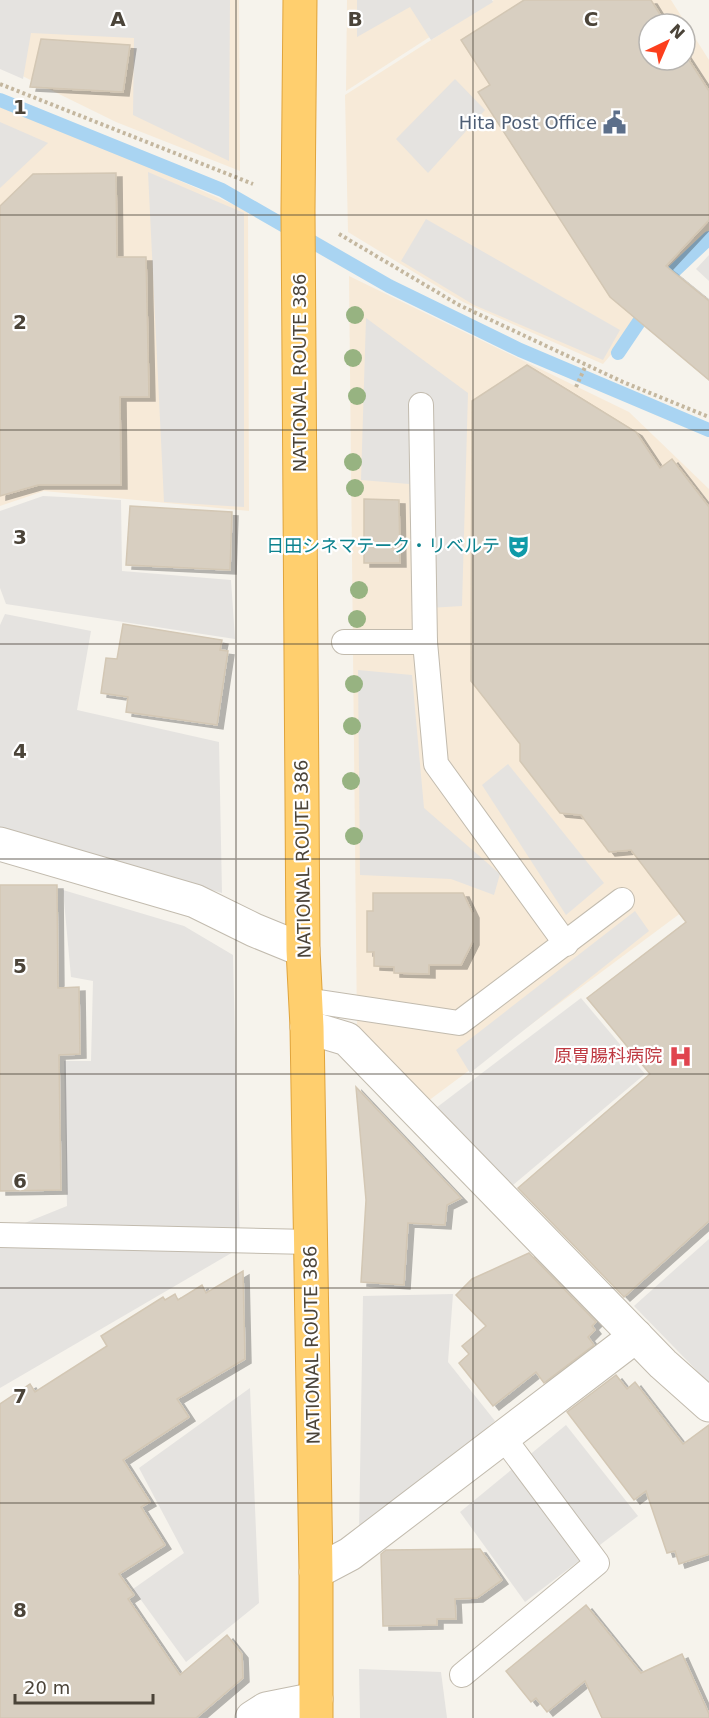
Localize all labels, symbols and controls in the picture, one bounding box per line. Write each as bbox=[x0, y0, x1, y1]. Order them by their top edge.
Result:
text: A bbox=[110, 7, 126, 31]
text: B bbox=[347, 7, 363, 31]
text: C bbox=[584, 7, 598, 31]
north arrow bbox=[637, 12, 697, 72]
text: N bbox=[666, 20, 688, 43]
text: 1 bbox=[13, 95, 27, 119]
public building icon: Hita Post Office bbox=[602, 110, 628, 136]
place label: Hita Post Office bbox=[459, 112, 597, 133]
street label: NATIONAL ROUTE 386 bbox=[289, 274, 310, 472]
text: 2 bbox=[13, 310, 27, 334]
text: 3 bbox=[13, 525, 27, 549]
theatre icon: 日田シネマテーク・リベルテ bbox=[505, 533, 531, 559]
place label: 日田シネマテーク・リベルテ bbox=[266, 535, 500, 556]
text: 4 bbox=[13, 739, 27, 763]
street label: NATIONAL ROUTE 386 bbox=[290, 759, 315, 959]
text: 5 bbox=[13, 954, 27, 978]
hospital icon: 原胃腸科病院 bbox=[667, 1043, 693, 1069]
place label: 原胃腸科病院 bbox=[554, 1045, 662, 1066]
text: 6 bbox=[13, 1169, 27, 1193]
street label: NATIONAL ROUTE 386 bbox=[299, 1245, 324, 1445]
text: 7 bbox=[13, 1384, 27, 1408]
text: 8 bbox=[13, 1598, 27, 1622]
scale bar bbox=[15, 1667, 153, 1705]
text: 20 m bbox=[24, 1677, 70, 1698]

